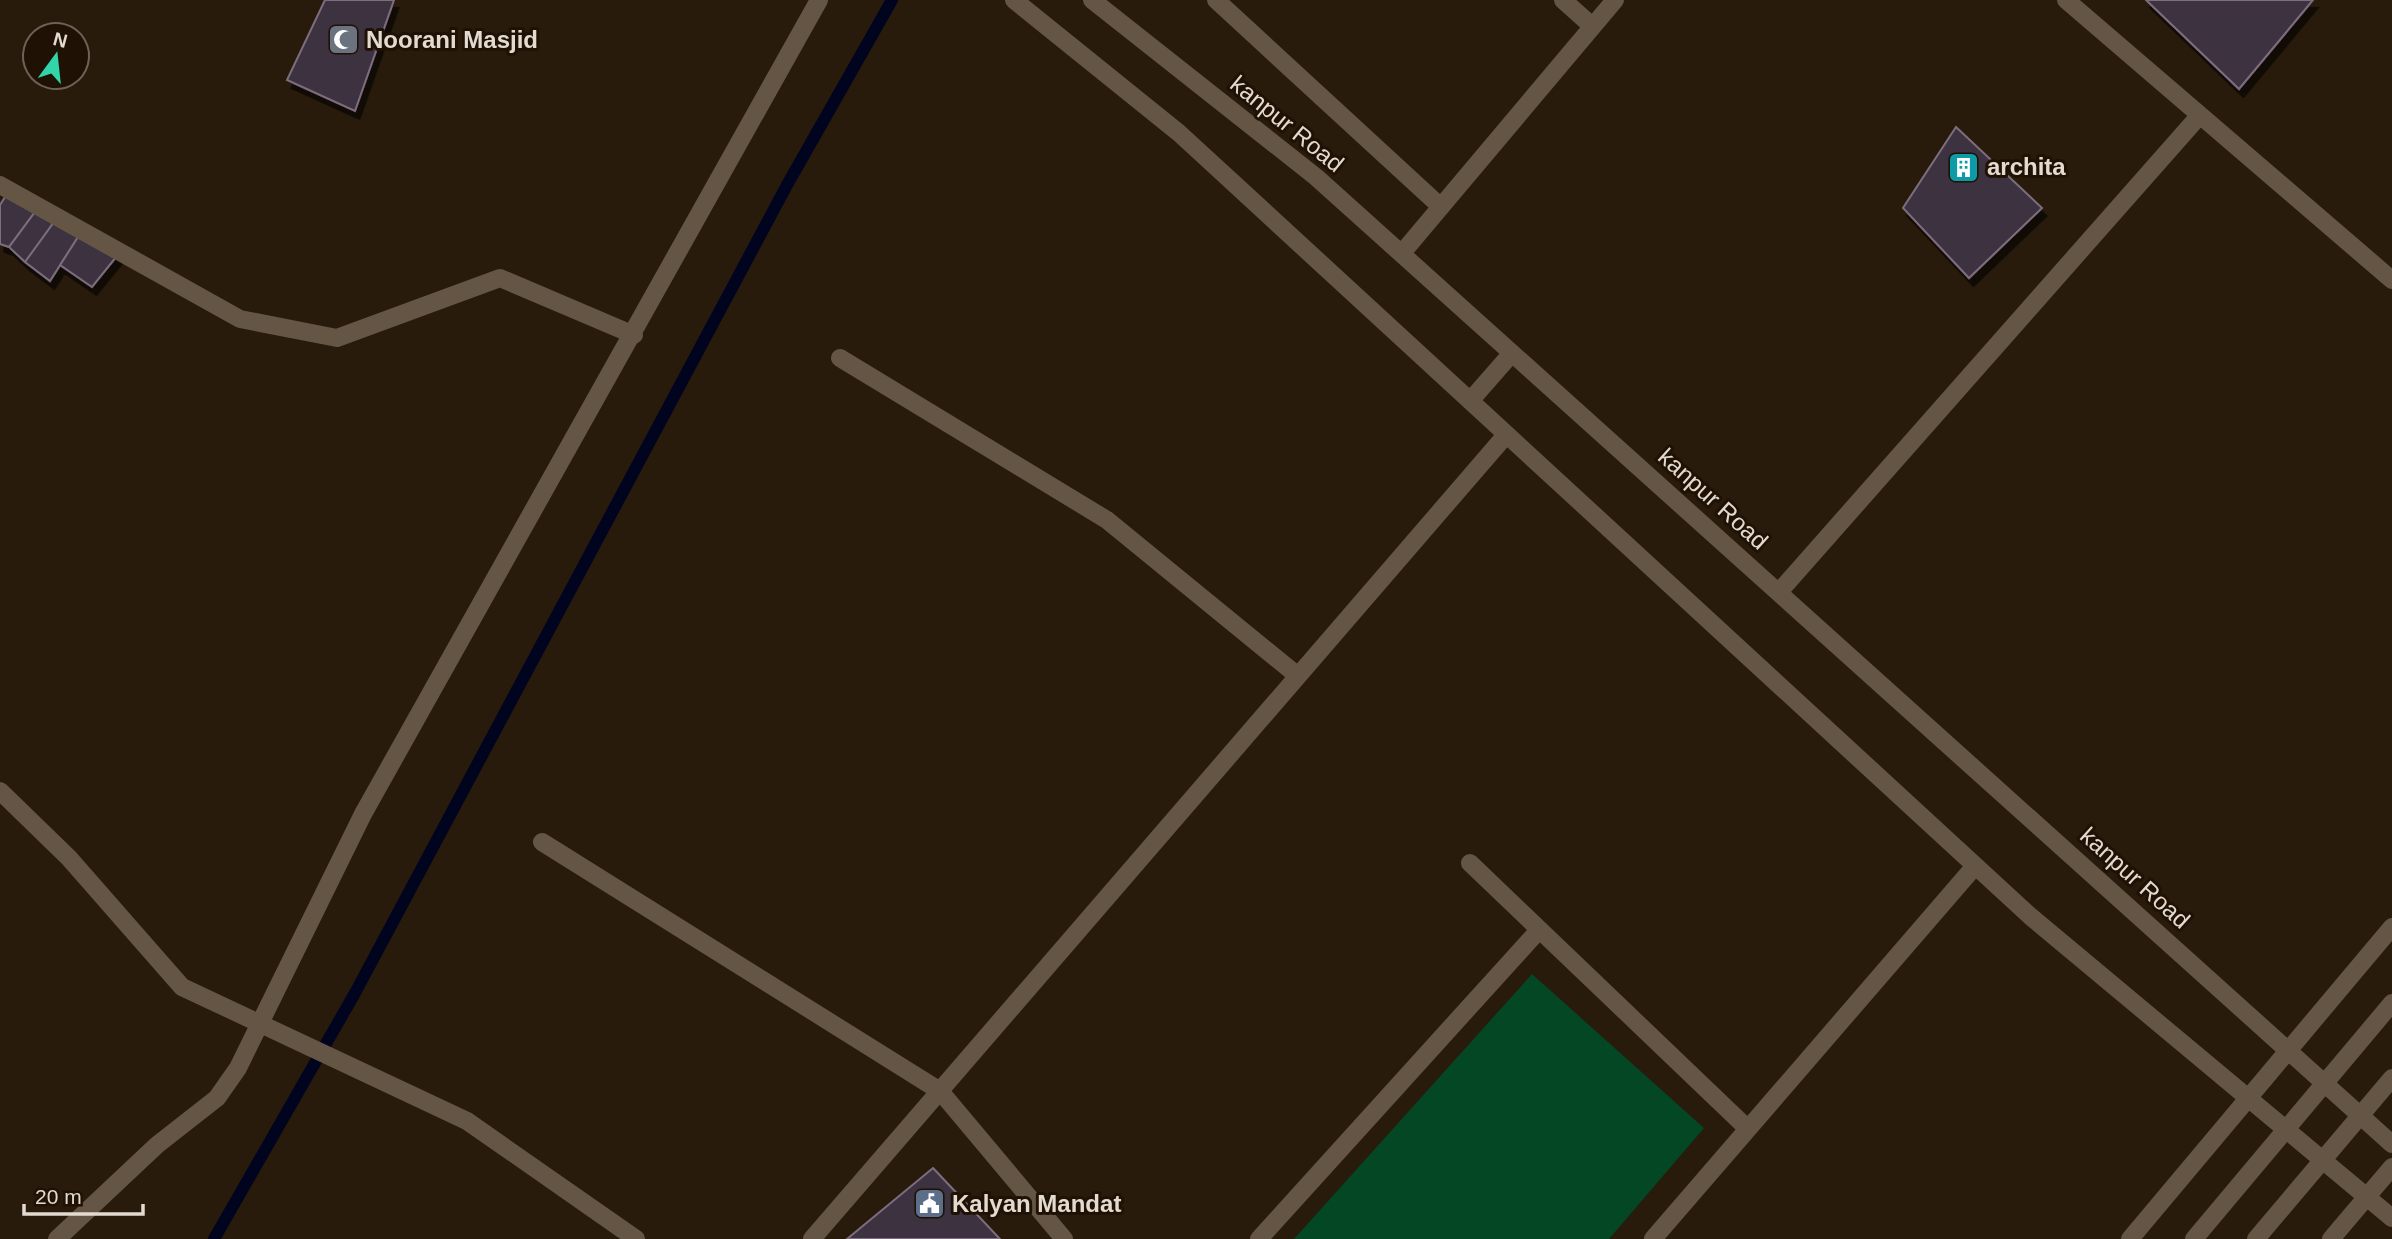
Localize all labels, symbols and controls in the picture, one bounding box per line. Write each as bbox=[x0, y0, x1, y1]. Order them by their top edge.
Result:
north arrow bbox=[21, 21, 91, 91]
mosque icon: Noorani Masjid bbox=[326, 23, 360, 57]
place label: Noorani Masjid bbox=[366, 26, 538, 53]
text: N bbox=[51, 28, 70, 52]
street label: kanpur Road bbox=[1225, 70, 1349, 177]
building icon: archita bbox=[1947, 150, 1981, 184]
place label: archita bbox=[1987, 153, 2066, 180]
street label: kanpur Road bbox=[1653, 443, 1773, 555]
street label: kanpur Road bbox=[2075, 822, 2195, 934]
scale bar bbox=[24, 1172, 144, 1216]
text: 20 m bbox=[35, 1185, 82, 1208]
public building icon: Kalyan Mandat bbox=[912, 1187, 946, 1221]
place label: Kalyan Mandat bbox=[952, 1190, 1121, 1217]

